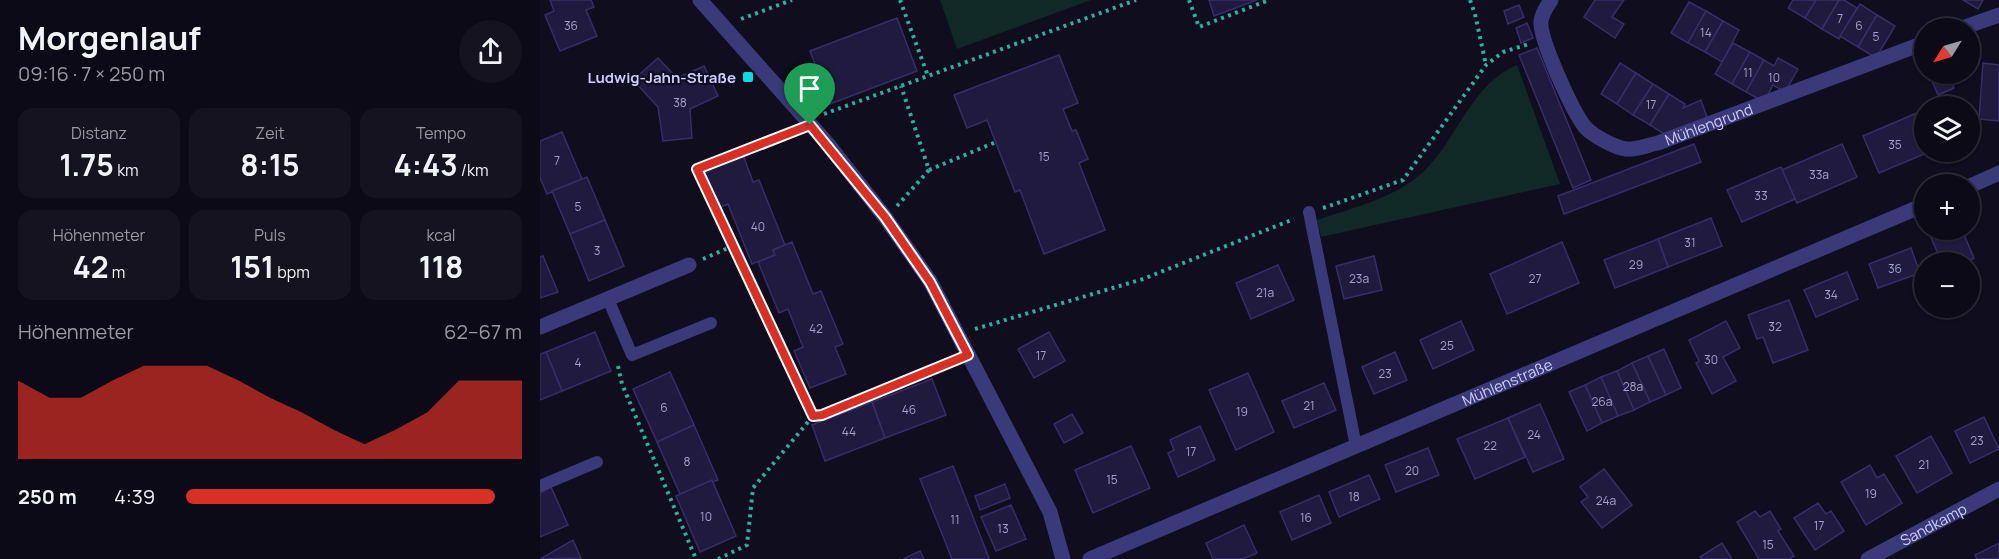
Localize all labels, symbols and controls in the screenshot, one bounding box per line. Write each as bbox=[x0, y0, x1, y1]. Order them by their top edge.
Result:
house number: 7 bbox=[1837, 10, 1843, 27]
text: Morgenlauf bbox=[18, 15, 201, 60]
house number: 36 bbox=[564, 17, 578, 34]
house number: 6 bbox=[1855, 17, 1863, 34]
north arrow bbox=[1914, 18, 1980, 84]
map controls bbox=[1914, 18, 1980, 318]
button: share bbox=[459, 20, 522, 83]
house number: 14 bbox=[1700, 24, 1712, 41]
house number: 5 bbox=[1873, 28, 1880, 45]
text: 09:16 · 7 × 250 m bbox=[18, 60, 165, 87]
pin bbox=[784, 63, 835, 125]
house number: 11 bbox=[1743, 64, 1753, 81]
place label: Ludwig-Jahn-Straße bbox=[587, 67, 736, 88]
house number: 10 bbox=[1768, 69, 1780, 86]
marker: Ludwig-Jahn-Straße bbox=[741, 70, 755, 84]
icon: arrive bbox=[793, 72, 826, 105]
house number: 38 bbox=[673, 94, 687, 111]
house number: 17 bbox=[1646, 96, 1656, 113]
button: layers bbox=[1914, 96, 1980, 162]
street label: Mühlengrund bbox=[1662, 98, 1756, 150]
text: Distanz bbox=[71, 122, 127, 144]
text: Zeit bbox=[255, 122, 285, 144]
text: Tempo bbox=[416, 122, 466, 144]
house number: 35 bbox=[1888, 136, 1902, 153]
text: 1.75 bbox=[59, 144, 114, 185]
text: 8:15 bbox=[240, 144, 300, 185]
text: 4:43 bbox=[393, 144, 458, 185]
house number: 15 bbox=[1038, 148, 1050, 165]
house number: 7 bbox=[554, 152, 560, 169]
text: km bbox=[114, 159, 139, 181]
text: /km bbox=[458, 159, 489, 181]
house number: 33a bbox=[1809, 166, 1829, 183]
button: + bbox=[1914, 174, 1980, 240]
house number: 33 bbox=[1754, 187, 1768, 204]
house number: 5 bbox=[575, 198, 582, 215]
house number: 40 bbox=[751, 218, 765, 235]
text: Höhenmeter bbox=[53, 224, 145, 246]
text: Puls bbox=[254, 224, 286, 246]
text: kcal bbox=[426, 224, 456, 246]
house number: 31 bbox=[1684, 234, 1696, 251]
house number: 3 bbox=[594, 242, 600, 259]
text: 42 bbox=[73, 246, 109, 287]
text: 151 bbox=[230, 246, 274, 287]
text: 118 bbox=[419, 246, 463, 287]
button: − bbox=[1914, 252, 1980, 318]
house number: 29 bbox=[1629, 256, 1643, 273]
house number: 36 bbox=[1888, 260, 1902, 277]
text: m bbox=[109, 261, 125, 283]
text: bpm bbox=[274, 261, 310, 283]
house number: 23a bbox=[1349, 270, 1369, 287]
house number: 27 bbox=[1529, 270, 1541, 287]
house number: 21a bbox=[1256, 284, 1274, 301]
house number: 34 bbox=[1824, 286, 1838, 303]
text: Höhenmeter bbox=[18, 318, 134, 345]
text: 62–67 m bbox=[444, 318, 522, 345]
house number: 32 bbox=[1768, 318, 1782, 335]
house number: 42 bbox=[809, 320, 823, 337]
house number: 25 bbox=[1440, 337, 1454, 354]
house number: 17 bbox=[1036, 347, 1046, 364]
house number: 30 bbox=[1704, 351, 1718, 368]
street label: Mühlenstraße bbox=[1458, 353, 1556, 411]
house number: 4 bbox=[574, 354, 582, 371]
house number: 23 bbox=[1378, 365, 1392, 382]
house number: 28a bbox=[1623, 378, 1643, 395]
house number: 26a bbox=[1592, 393, 1612, 410]
house number: 21 bbox=[1303, 397, 1315, 414]
house number: 6 bbox=[660, 399, 668, 416]
house number: 46 bbox=[902, 401, 916, 418]
house number: 19 bbox=[1236, 403, 1248, 420]
house number: 44 bbox=[842, 423, 856, 440]
house number: 24 bbox=[1527, 426, 1541, 443]
house number: 23 bbox=[1970, 432, 1984, 449]
house number: 22 bbox=[1483, 437, 1497, 454]
house number: 17 bbox=[1186, 443, 1196, 460]
house number: 8 bbox=[684, 453, 691, 470]
house number: 21 bbox=[1918, 456, 1930, 473]
house number: 20 bbox=[1405, 462, 1419, 479]
house number: 15 bbox=[1106, 471, 1118, 488]
text: 250 m bbox=[18, 483, 77, 510]
text: 4:39 bbox=[114, 483, 155, 510]
house number: 19 bbox=[1865, 485, 1877, 502]
house number: 18 bbox=[1348, 488, 1360, 505]
house number: 24a bbox=[1596, 492, 1616, 509]
street label: Sandkamp bbox=[1896, 498, 1970, 551]
house number: 10 bbox=[700, 508, 712, 525]
house number: 16 bbox=[1300, 509, 1312, 526]
house number: 11 bbox=[950, 511, 960, 528]
house number: 17 bbox=[1814, 517, 1824, 534]
house number: 13 bbox=[997, 520, 1009, 537]
house number: 15 bbox=[1762, 536, 1774, 553]

